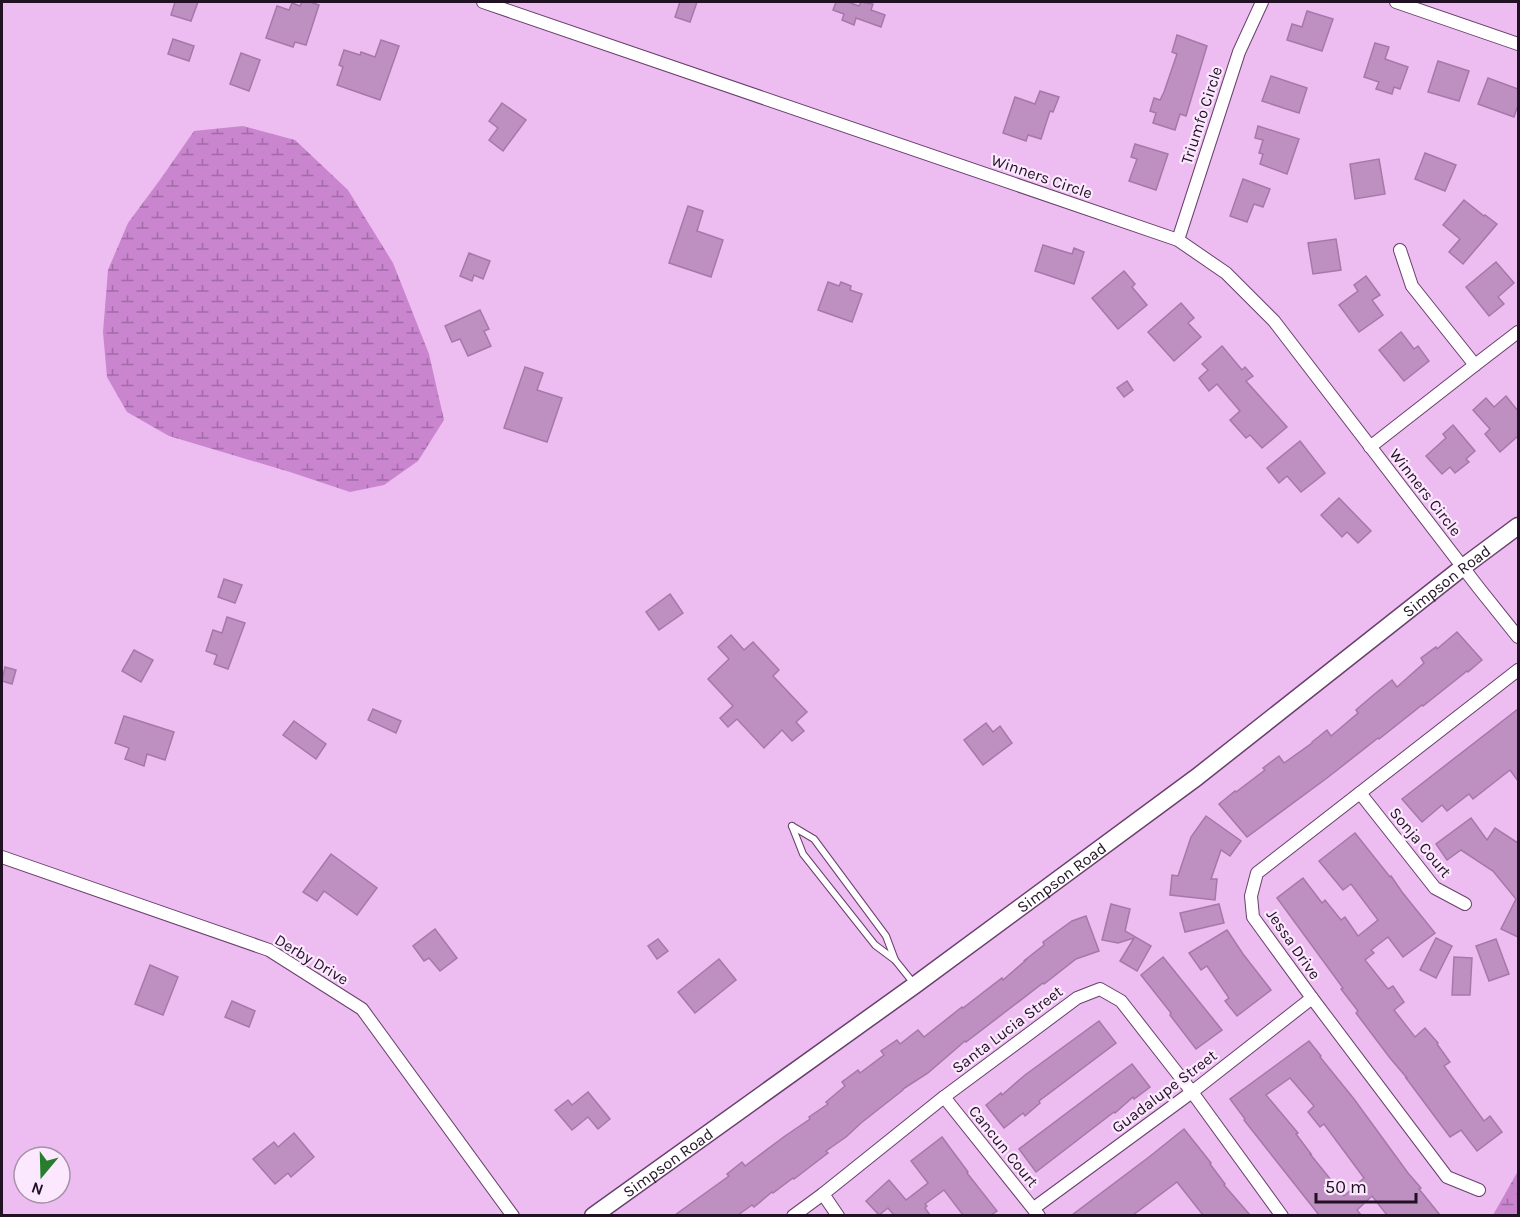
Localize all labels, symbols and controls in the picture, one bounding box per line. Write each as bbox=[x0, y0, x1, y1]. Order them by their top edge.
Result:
street label: Triumfo Circle bbox=[1177, 64, 1226, 166]
street label: Winners Circle bbox=[989, 150, 1095, 203]
street label: Winners Circle bbox=[1386, 445, 1466, 540]
street label: Simpson Road bbox=[1399, 541, 1494, 621]
street label: Sonja Court bbox=[1386, 803, 1455, 881]
street label: Simpson Road bbox=[1013, 838, 1110, 917]
street label: Jessa Drive bbox=[1262, 905, 1325, 983]
street label: Derby Drive bbox=[271, 930, 352, 989]
street label: Santa Lucia Street bbox=[948, 982, 1066, 1077]
street label: Guadalupe Street bbox=[1108, 1046, 1221, 1137]
street label: Cancun Court bbox=[965, 1102, 1042, 1191]
street label: Simpson Road bbox=[619, 1124, 717, 1201]
north arrow bbox=[12, 1145, 72, 1205]
scale bar bbox=[1316, 1166, 1416, 1204]
text: 50 m bbox=[1325, 1176, 1367, 1198]
text: N bbox=[29, 1178, 46, 1200]

